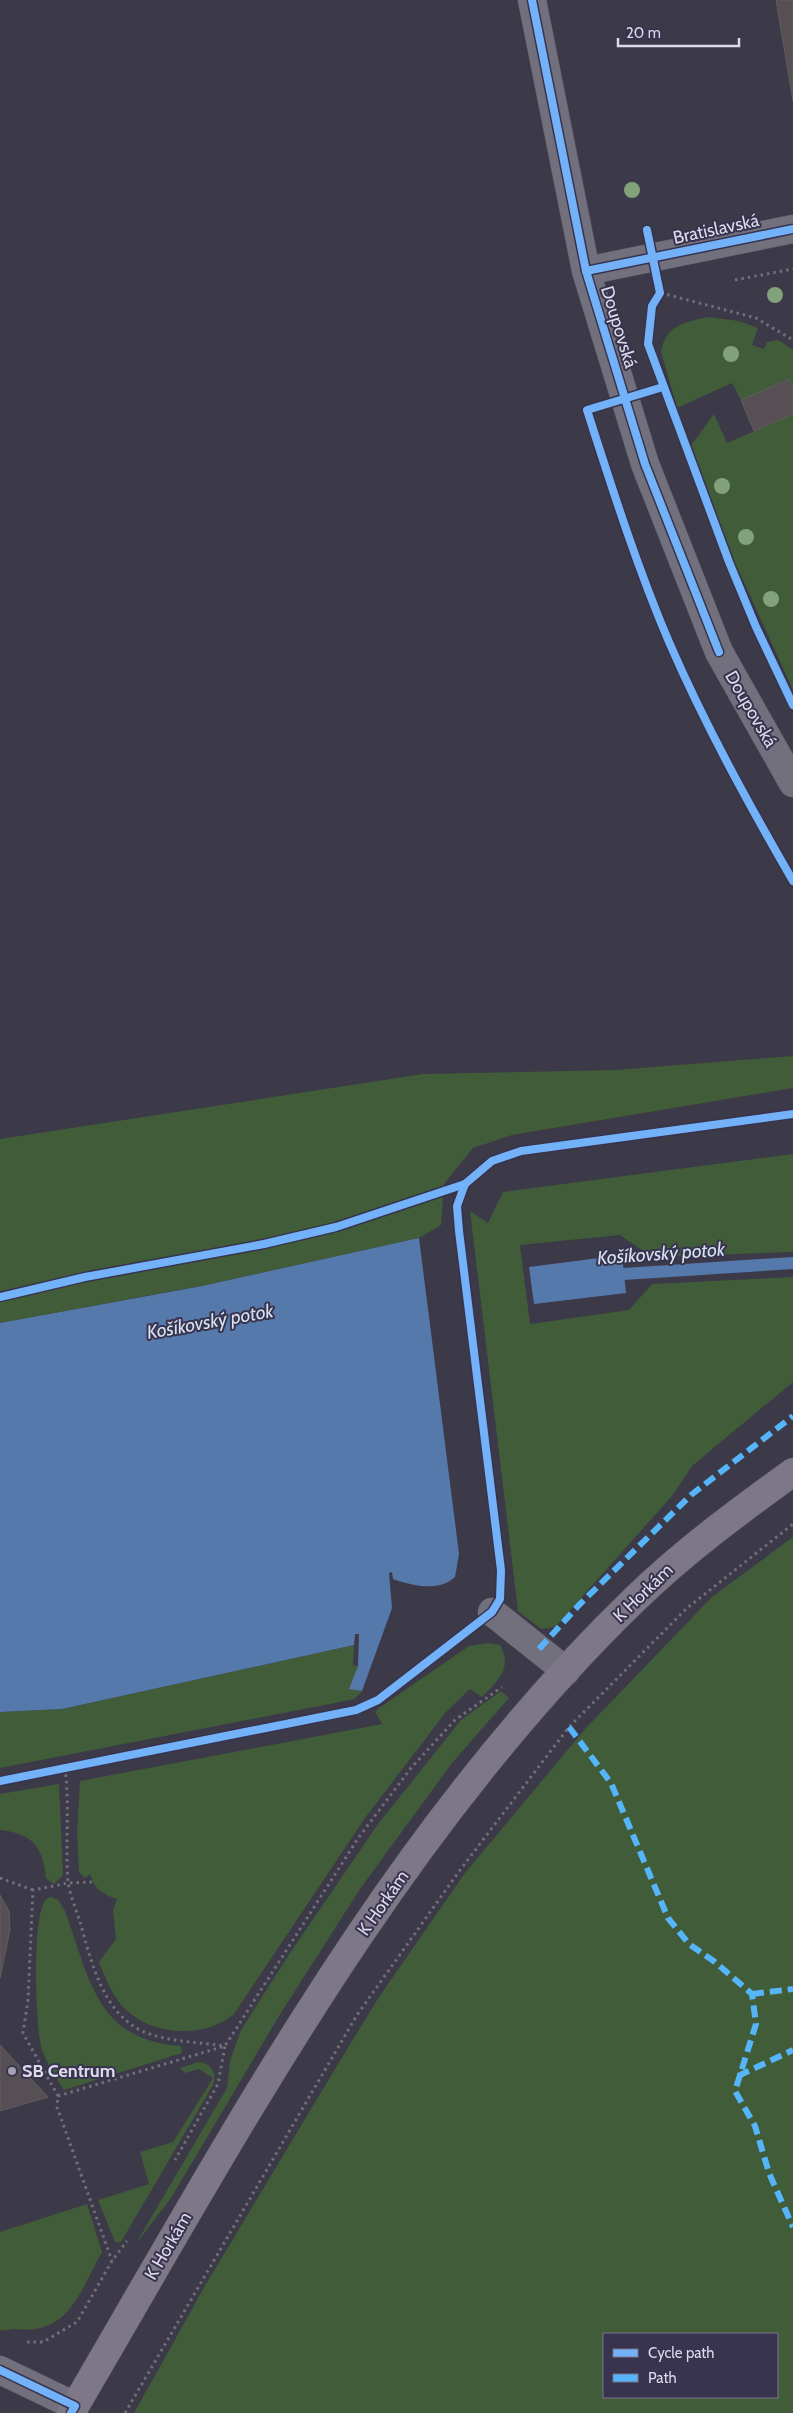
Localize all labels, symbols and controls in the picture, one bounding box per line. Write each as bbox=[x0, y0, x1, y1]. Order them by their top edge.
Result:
scale bar bbox=[618, 15, 739, 47]
text: 20 m bbox=[626, 24, 661, 42]
street label: Bratislavská bbox=[671, 209, 761, 249]
street label: Doupovská bbox=[596, 283, 642, 371]
street label: Doupovská bbox=[720, 667, 782, 752]
water label: Košíkovský potok bbox=[596, 1237, 727, 1269]
water label: Košíkovský potok bbox=[145, 1299, 276, 1344]
street label: K Horkám bbox=[608, 1559, 678, 1627]
street label: K Horkám bbox=[353, 1866, 413, 1940]
place label: SB Centrum bbox=[22, 2060, 115, 2082]
marker: SB Centrum bbox=[6, 2065, 18, 2077]
street label: K Horkám bbox=[140, 2208, 196, 2284]
legend bbox=[603, 2333, 778, 2398]
text: Cycle path bbox=[648, 2344, 714, 2362]
text: Path bbox=[648, 2369, 677, 2387]

